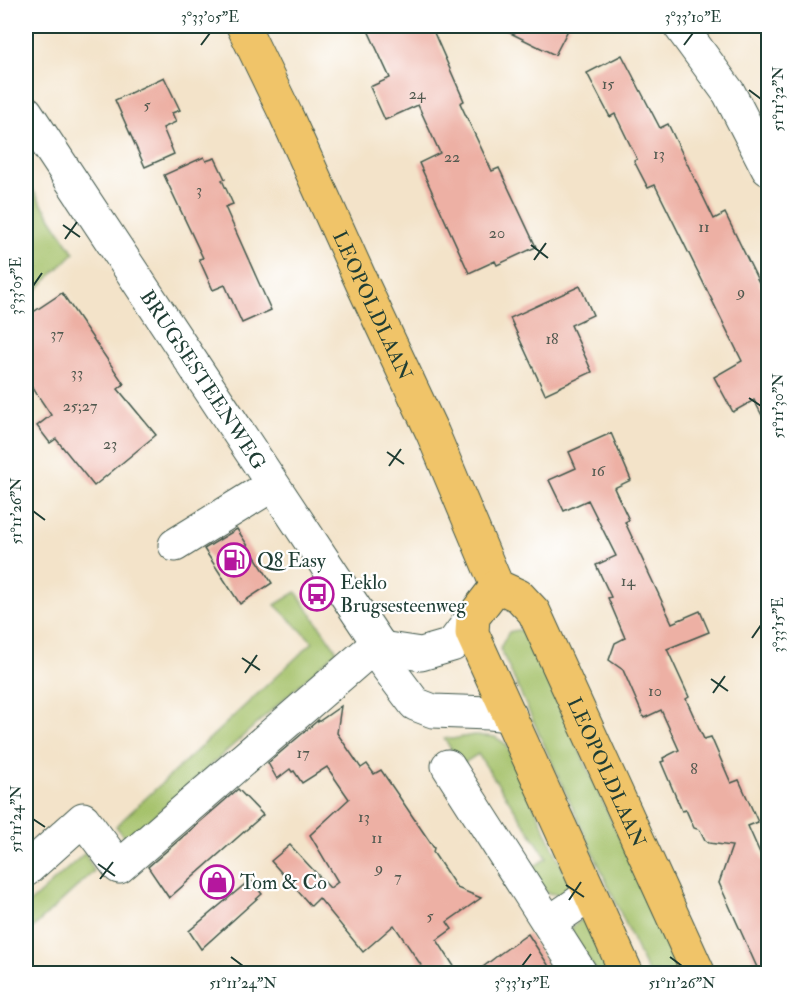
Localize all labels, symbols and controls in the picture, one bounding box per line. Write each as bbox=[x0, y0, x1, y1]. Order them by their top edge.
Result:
text: 3°33'05"E bbox=[181, 8, 239, 27]
text: 3°33'10"E bbox=[665, 8, 722, 27]
text: 51°11'32"N bbox=[769, 66, 788, 132]
house number: 15 bbox=[602, 74, 614, 94]
house number: 24 bbox=[409, 84, 427, 104]
house number: 5 bbox=[143, 95, 151, 115]
house number: 13 bbox=[653, 144, 665, 164]
house number: 22 bbox=[444, 147, 460, 167]
house number: 3 bbox=[196, 180, 202, 200]
house number: 11 bbox=[698, 217, 710, 237]
house number: 20 bbox=[489, 223, 505, 243]
street label: LEOPOLDLAAN bbox=[327, 227, 418, 384]
text: 3°33'05"E bbox=[7, 257, 26, 315]
house number: 9 bbox=[736, 282, 745, 302]
street label: BRUGSESTEENWEG bbox=[135, 285, 272, 474]
house number: 37 bbox=[50, 324, 64, 344]
house number: 18 bbox=[545, 329, 559, 349]
house number: 33 bbox=[71, 363, 83, 383]
text: 51°11'30"N bbox=[769, 373, 788, 439]
house number: 25;27 bbox=[63, 396, 98, 416]
house number: 23 bbox=[103, 434, 117, 454]
house number: 16 bbox=[591, 461, 606, 481]
text: 51°11'26"N bbox=[7, 477, 26, 544]
fuel station icon: Q8 Easy bbox=[216, 542, 252, 578]
place label: Q8 Easy bbox=[257, 548, 327, 573]
place label: Eeklo Brugsesteenweg bbox=[340, 570, 468, 618]
house number: 14 bbox=[621, 571, 637, 591]
bus stop icon: Eeklo Brugsesteenweg bbox=[299, 576, 335, 612]
text: 3°33'15"E bbox=[769, 597, 788, 653]
house number: 10 bbox=[648, 681, 662, 701]
street label: LEOPOLDLAAN bbox=[562, 693, 652, 851]
house number: 17 bbox=[296, 743, 310, 763]
house number: 8 bbox=[690, 759, 698, 779]
text: 51°11'24"N bbox=[7, 785, 26, 853]
house number: 13 bbox=[358, 807, 370, 827]
house number: 11 bbox=[371, 828, 383, 848]
house number: 9 bbox=[374, 858, 383, 878]
shop icon: Tom & Co bbox=[199, 864, 235, 900]
house number: 7 bbox=[394, 867, 402, 887]
place label: Tom & Co bbox=[240, 870, 327, 895]
house number: 5 bbox=[426, 906, 434, 926]
text: 51°11'24"N bbox=[209, 974, 277, 993]
text: 3°33'15"E bbox=[494, 974, 550, 993]
text: 51°11'26"N bbox=[649, 974, 716, 993]

